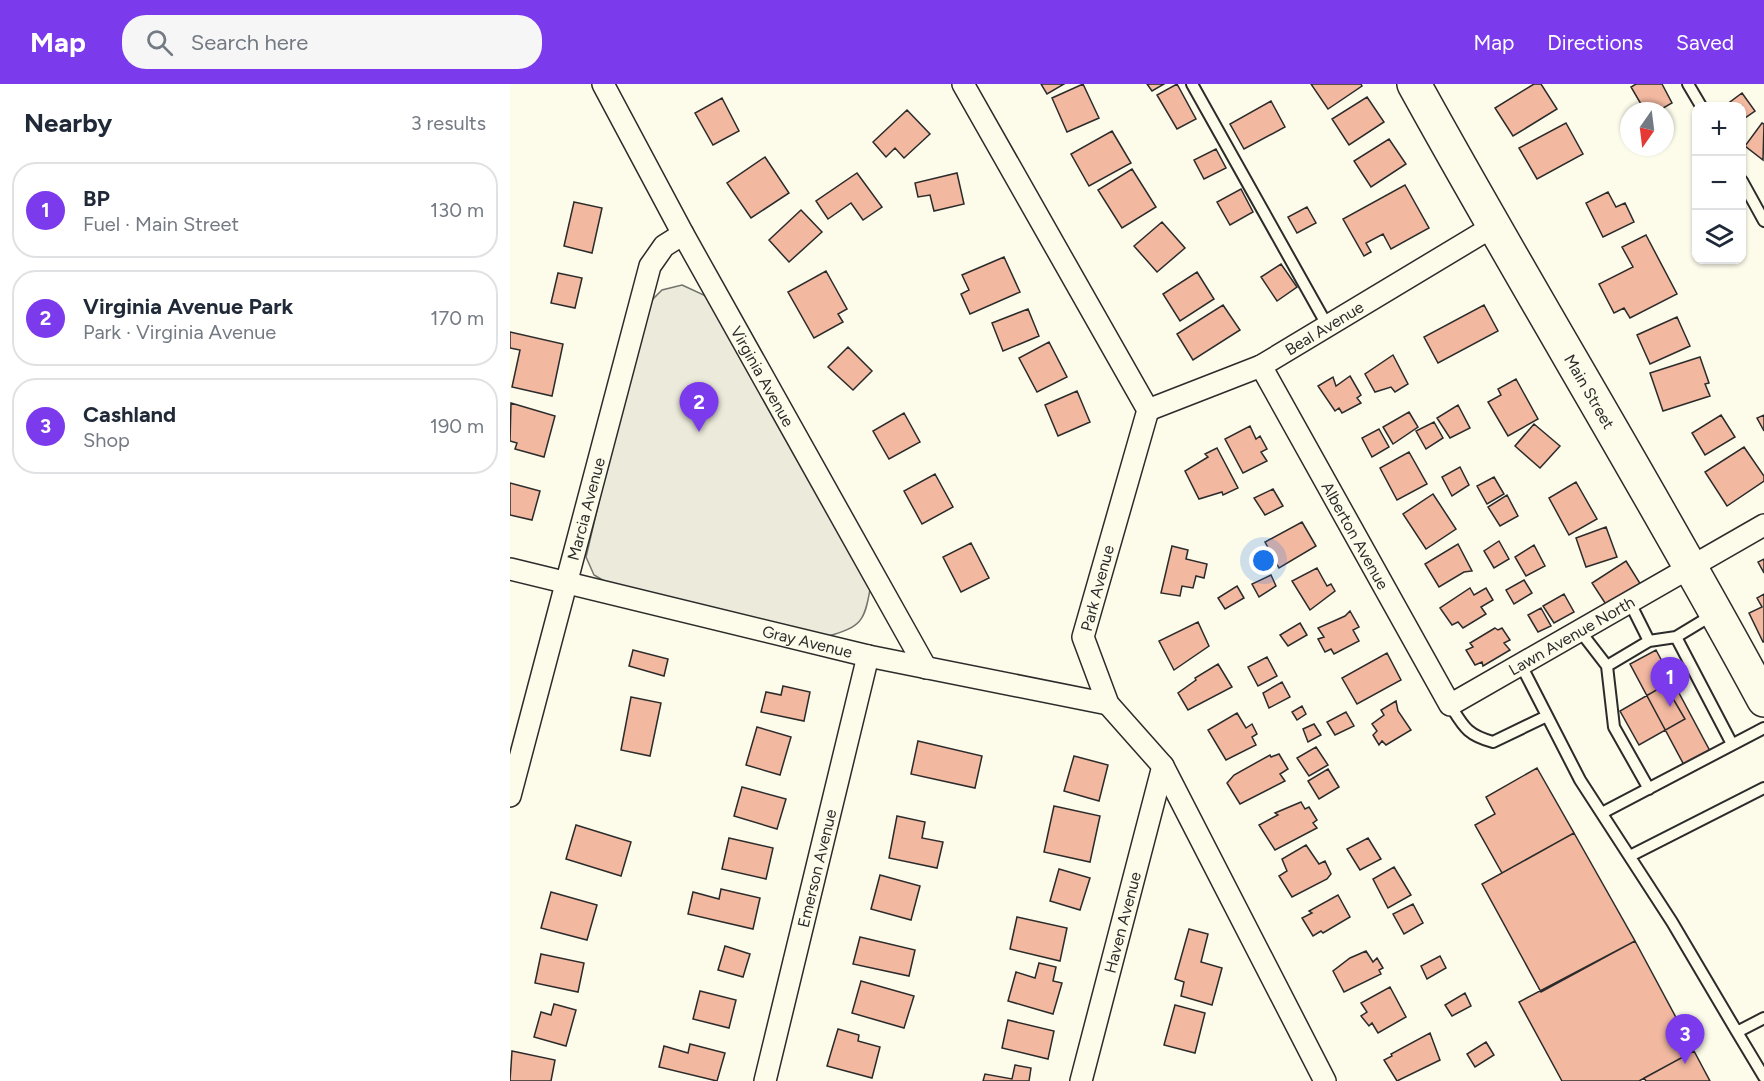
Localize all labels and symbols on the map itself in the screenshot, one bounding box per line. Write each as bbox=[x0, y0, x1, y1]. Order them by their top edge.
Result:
north arrow bbox=[1620, 102, 1674, 156]
street label: Beal Avenue bbox=[1282, 297, 1367, 359]
street label: Virginia Avenue bbox=[726, 323, 798, 430]
street label: Main Street bbox=[1560, 351, 1618, 432]
pin: 2 bbox=[680, 382, 718, 432]
street label: Marcia Avenue bbox=[564, 455, 609, 563]
street label: Alberton Avenue bbox=[1317, 479, 1393, 593]
street label: Park Avenue bbox=[1077, 543, 1118, 633]
your location bbox=[1249, 546, 1278, 575]
street label: Lawn Avenue North bbox=[1505, 592, 1638, 679]
street label: Gray Avenue bbox=[760, 622, 855, 662]
pin: 1 bbox=[1650, 658, 1690, 707]
street label: Emerson Avenue bbox=[794, 807, 841, 929]
street label: Haven Avenue bbox=[1101, 869, 1145, 975]
pin: 3 bbox=[1666, 1014, 1704, 1064]

